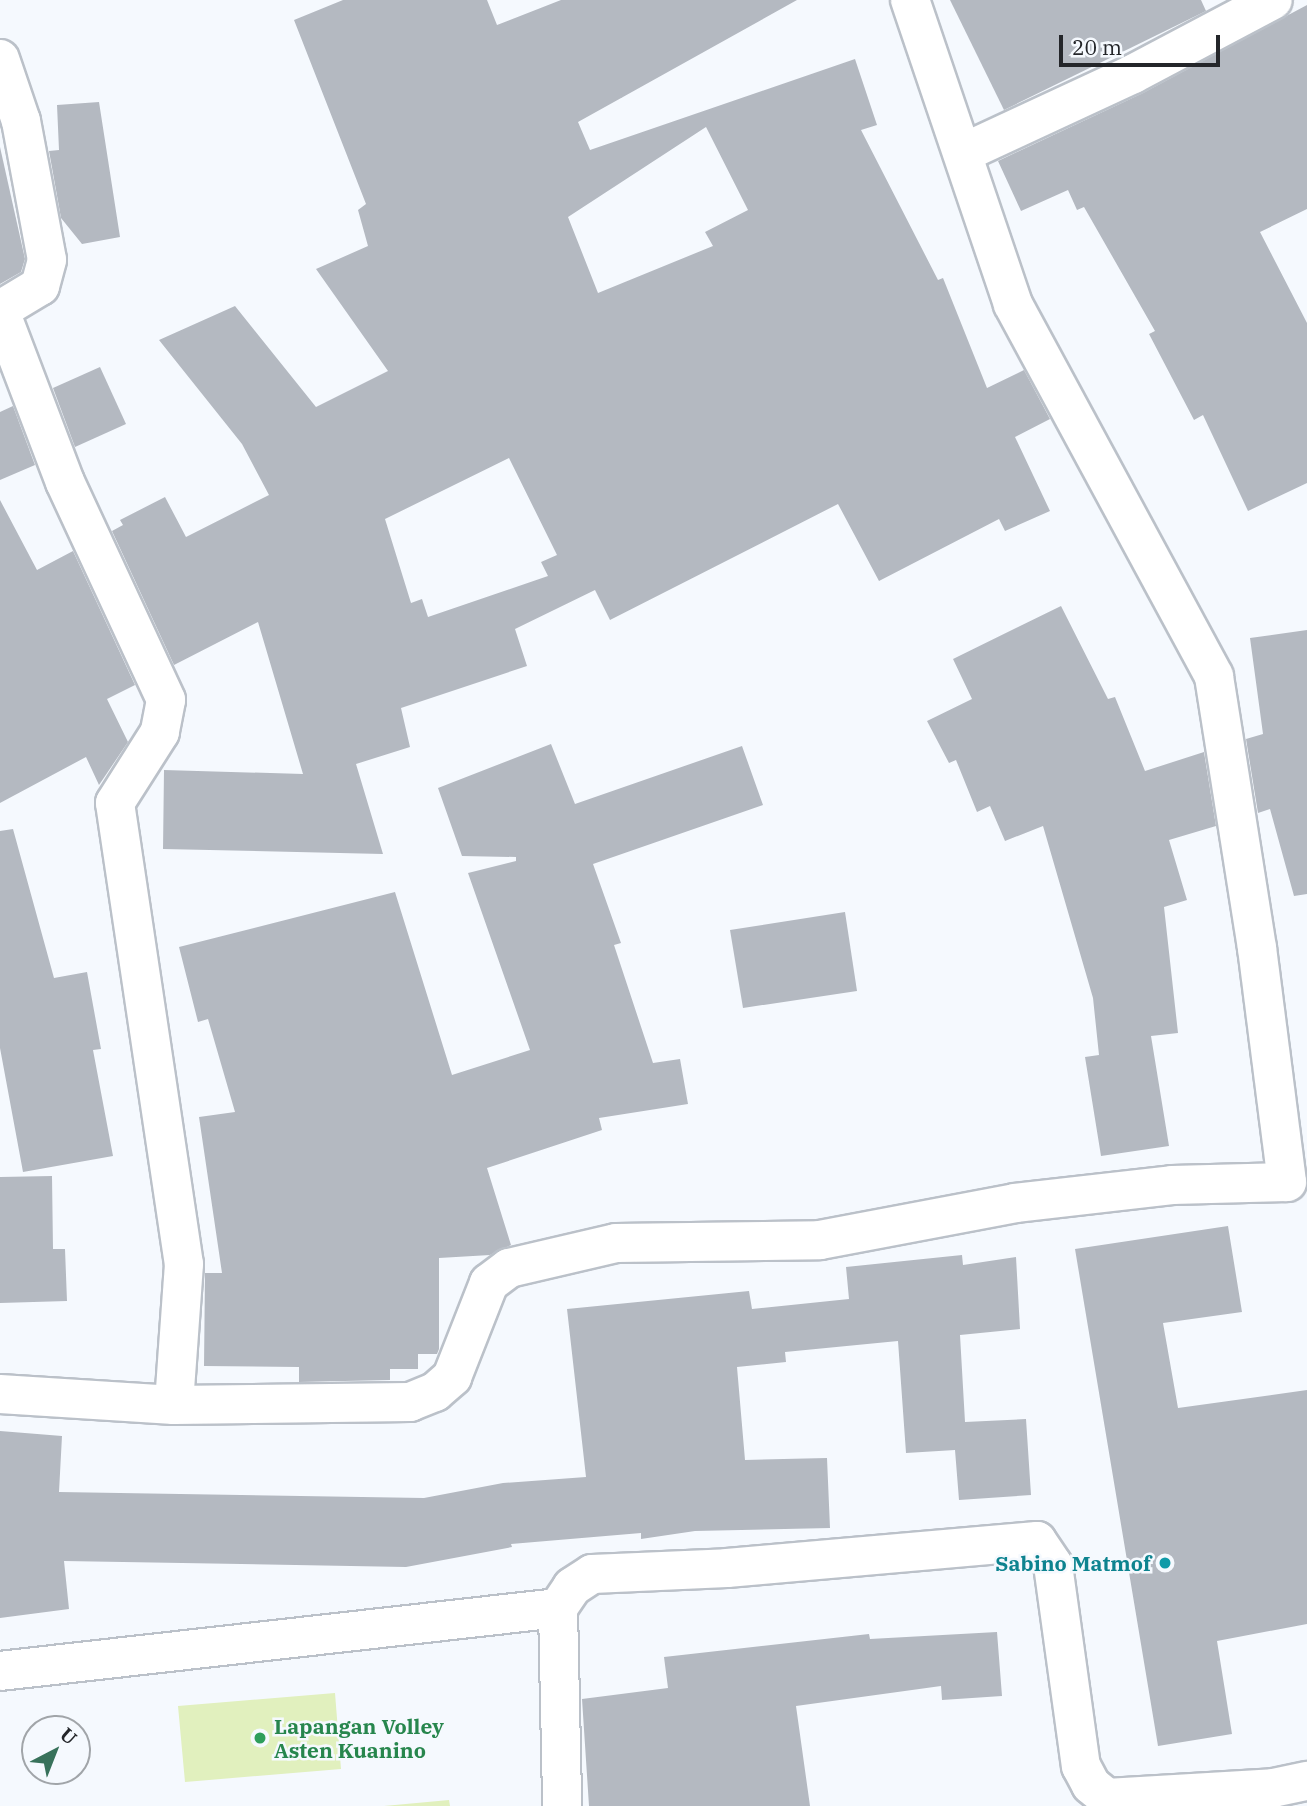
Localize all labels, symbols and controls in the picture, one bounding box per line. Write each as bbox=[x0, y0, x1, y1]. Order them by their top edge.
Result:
scale bar bbox=[1062, 21, 1223, 65]
text: 20 m bbox=[1072, 33, 1122, 61]
place label: Sabino Matmof bbox=[995, 1550, 1151, 1576]
marker: Sabino Matmof bbox=[1157, 1555, 1173, 1571]
place label: Lapangan Volley Asten Kuanino bbox=[274, 1713, 444, 1763]
north arrow bbox=[21, 1715, 91, 1785]
text: U bbox=[55, 1722, 82, 1750]
marker: Lapangan Volley Asten Kuanino bbox=[252, 1730, 268, 1746]

